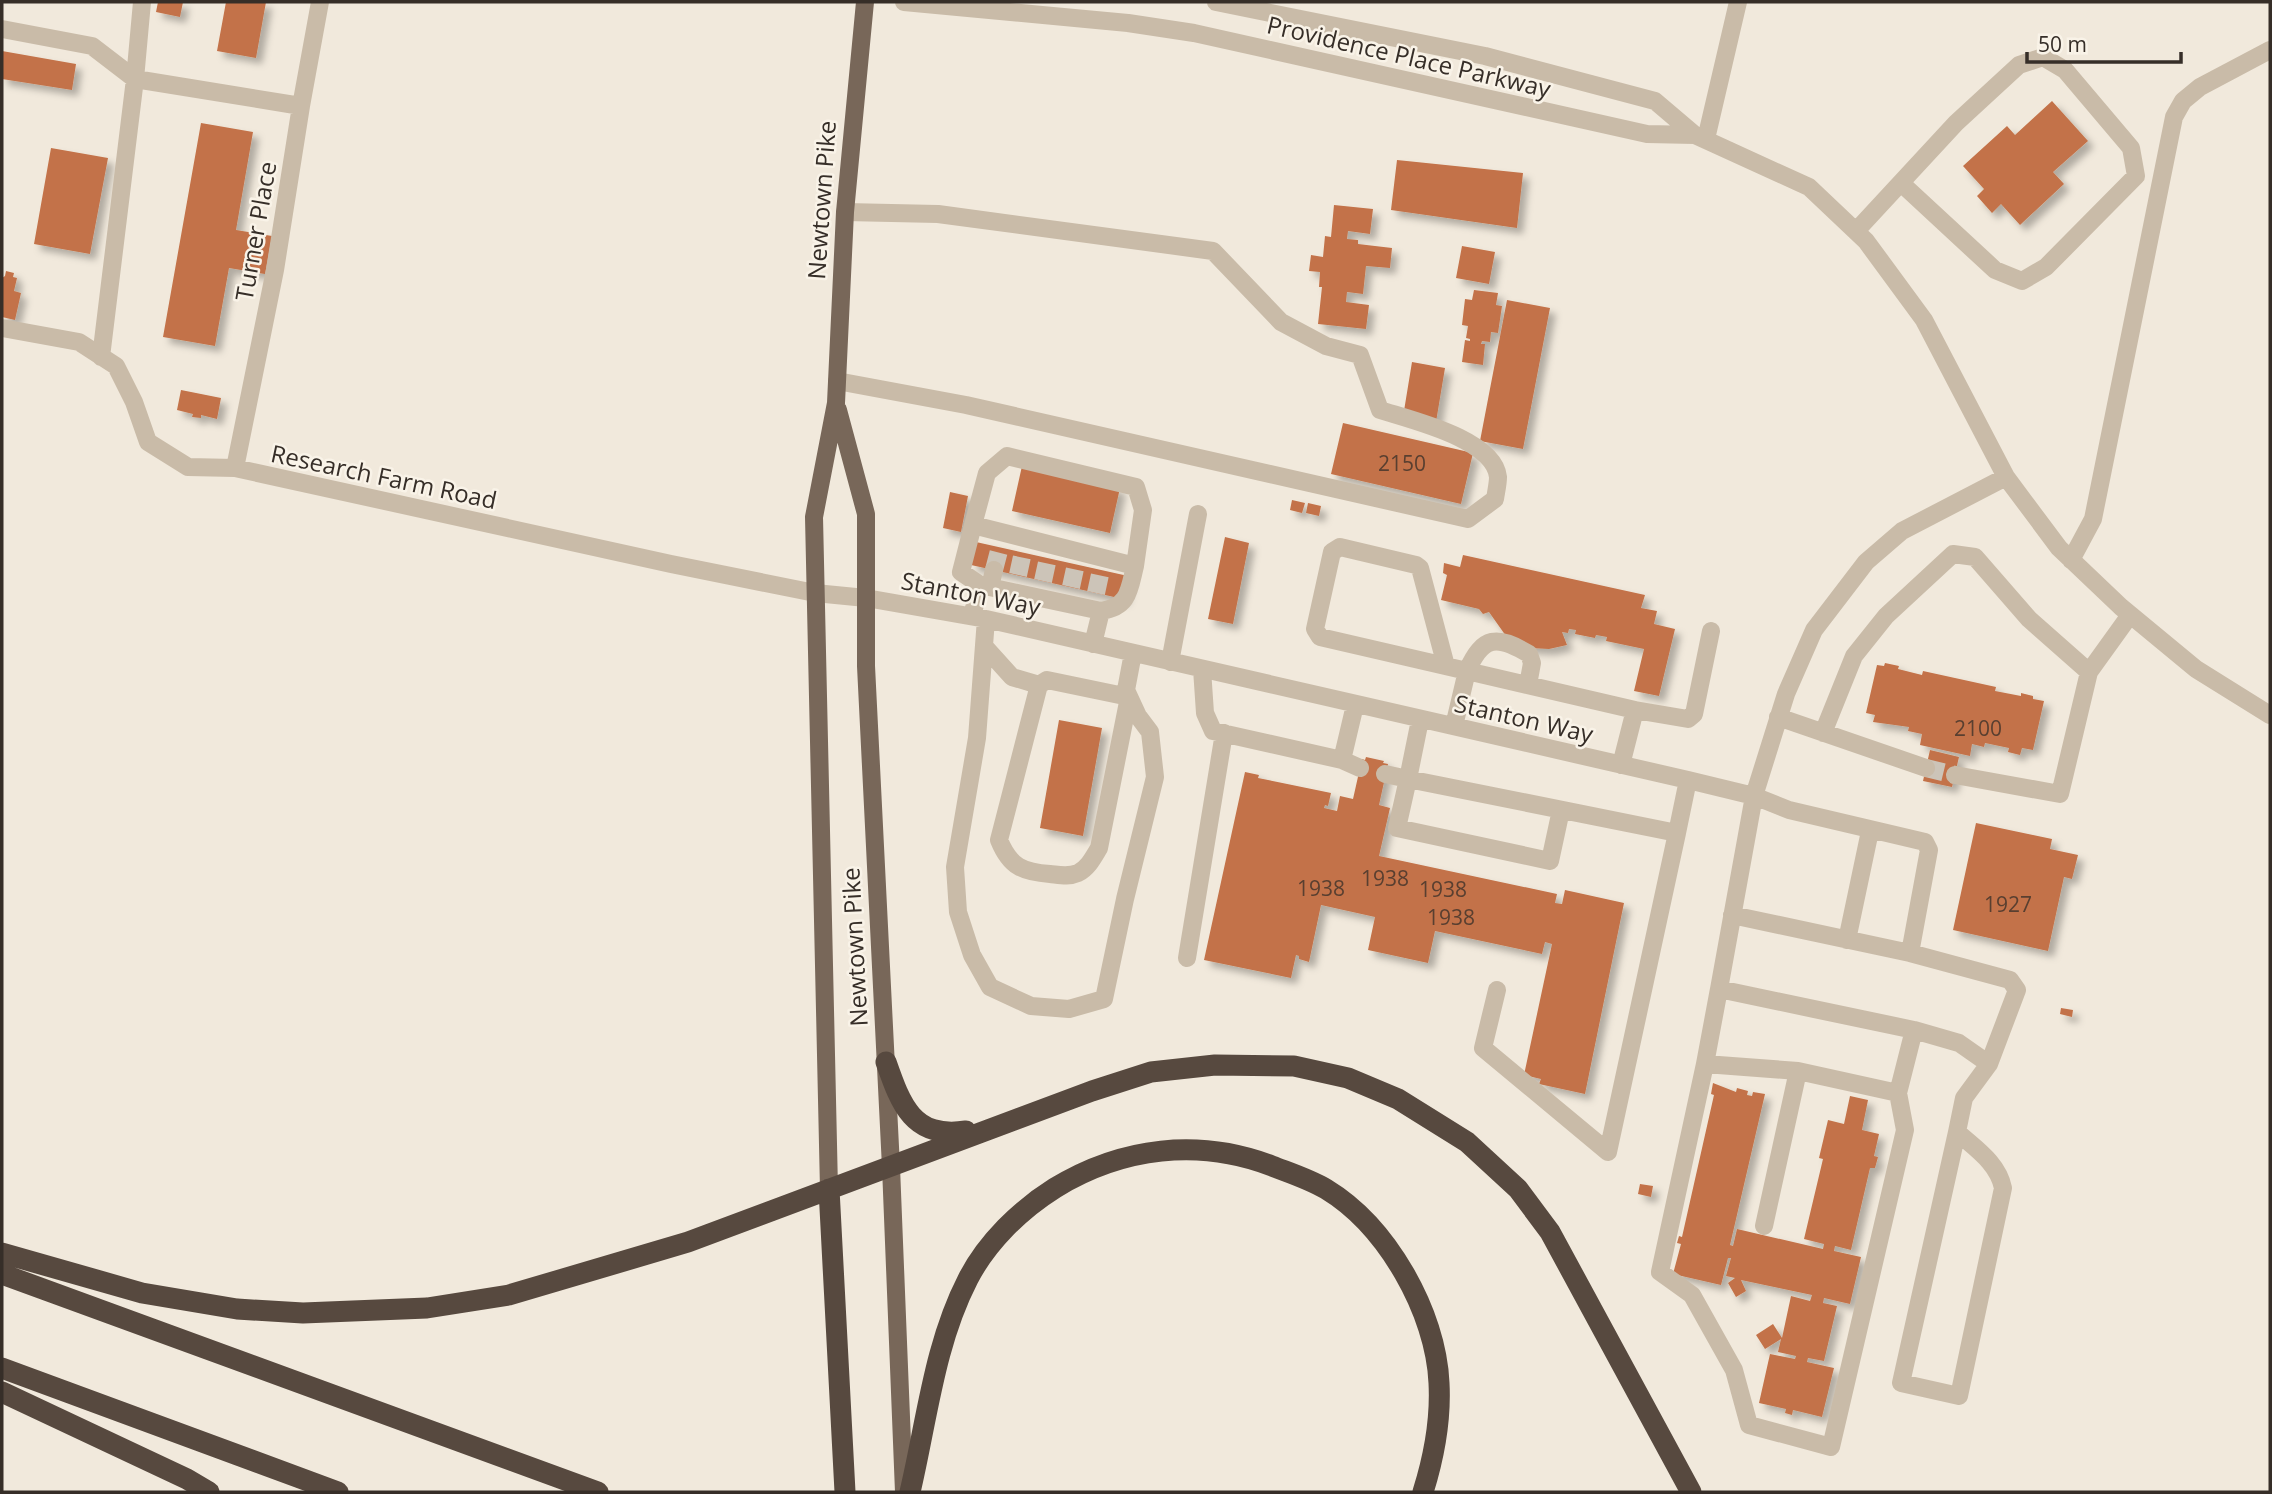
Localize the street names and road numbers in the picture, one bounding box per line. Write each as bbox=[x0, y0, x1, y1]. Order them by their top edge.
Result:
street label: Providence Place Parkway bbox=[1264, 7, 1555, 105]
street label: Newtown Pike bbox=[799, 119, 843, 281]
street label: Turner Place bbox=[227, 159, 283, 303]
street label: Research Farm Road bbox=[268, 436, 500, 516]
street label: Stanton Way bbox=[899, 563, 1044, 623]
street label: Stanton Way bbox=[1451, 686, 1597, 750]
street label: Newtown Pike bbox=[833, 867, 875, 1027]

